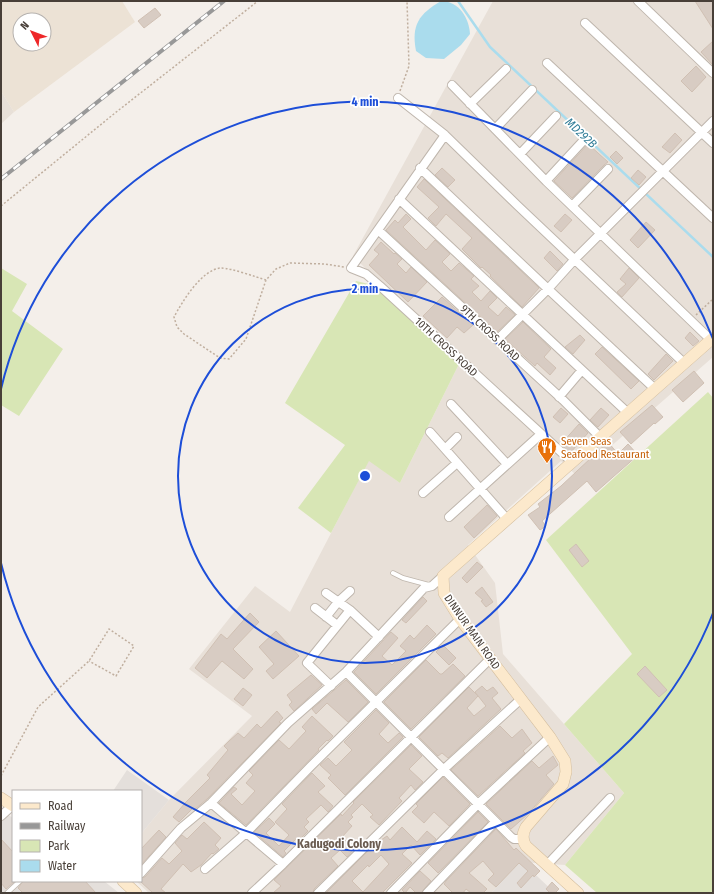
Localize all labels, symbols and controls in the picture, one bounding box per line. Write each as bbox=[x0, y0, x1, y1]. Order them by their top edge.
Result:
north arrow bbox=[12, 12, 52, 52]
text: N bbox=[18, 19, 32, 32]
text: 4 min bbox=[351, 95, 379, 109]
water label: MD292B bbox=[562, 115, 600, 151]
text: 2 min bbox=[351, 282, 378, 296]
street label: 9TH CROSS ROAD bbox=[458, 302, 522, 364]
street label: 10TH CROSS ROAD bbox=[412, 315, 480, 379]
place label: Seven Seas Seafood Restaurant bbox=[561, 435, 650, 461]
restaurant icon: Seven Seas Seafood Restaurant bbox=[536, 436, 558, 464]
centre of rings bbox=[358, 469, 372, 483]
street label: DINNUR MAIN ROAD bbox=[441, 592, 503, 672]
legend bbox=[12, 790, 142, 882]
text: Road bbox=[48, 799, 73, 813]
text: Railway bbox=[48, 819, 86, 833]
district label: Kadugodi Colony bbox=[297, 837, 381, 851]
text: Park bbox=[48, 839, 70, 853]
text: Water bbox=[48, 859, 77, 873]

